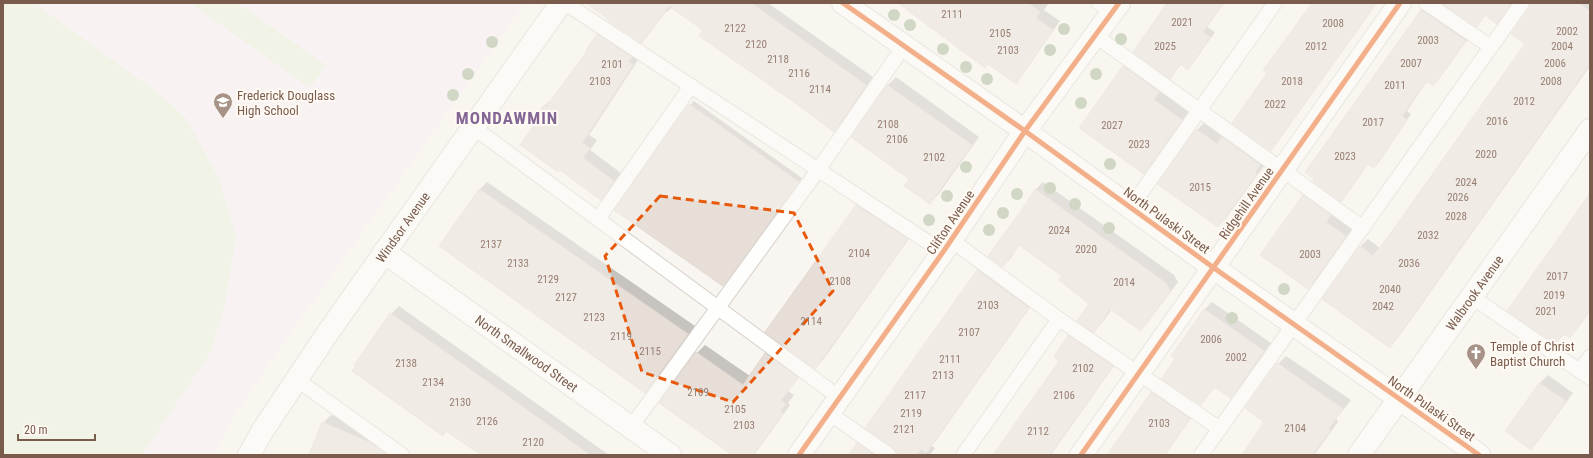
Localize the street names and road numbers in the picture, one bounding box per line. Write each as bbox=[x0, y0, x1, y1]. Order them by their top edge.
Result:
street label: Ridgehill Avenue bbox=[1216, 164, 1277, 242]
street label: North Pulaski Street bbox=[1121, 184, 1213, 257]
street label: Clifton Avenue bbox=[923, 187, 977, 257]
street label: Windsor Avenue bbox=[373, 189, 433, 265]
street label: Walbrook Avenue bbox=[1443, 253, 1506, 334]
street label: North Smallwood Street bbox=[472, 312, 581, 395]
street label: North Pulaski Street bbox=[1385, 373, 1478, 444]

